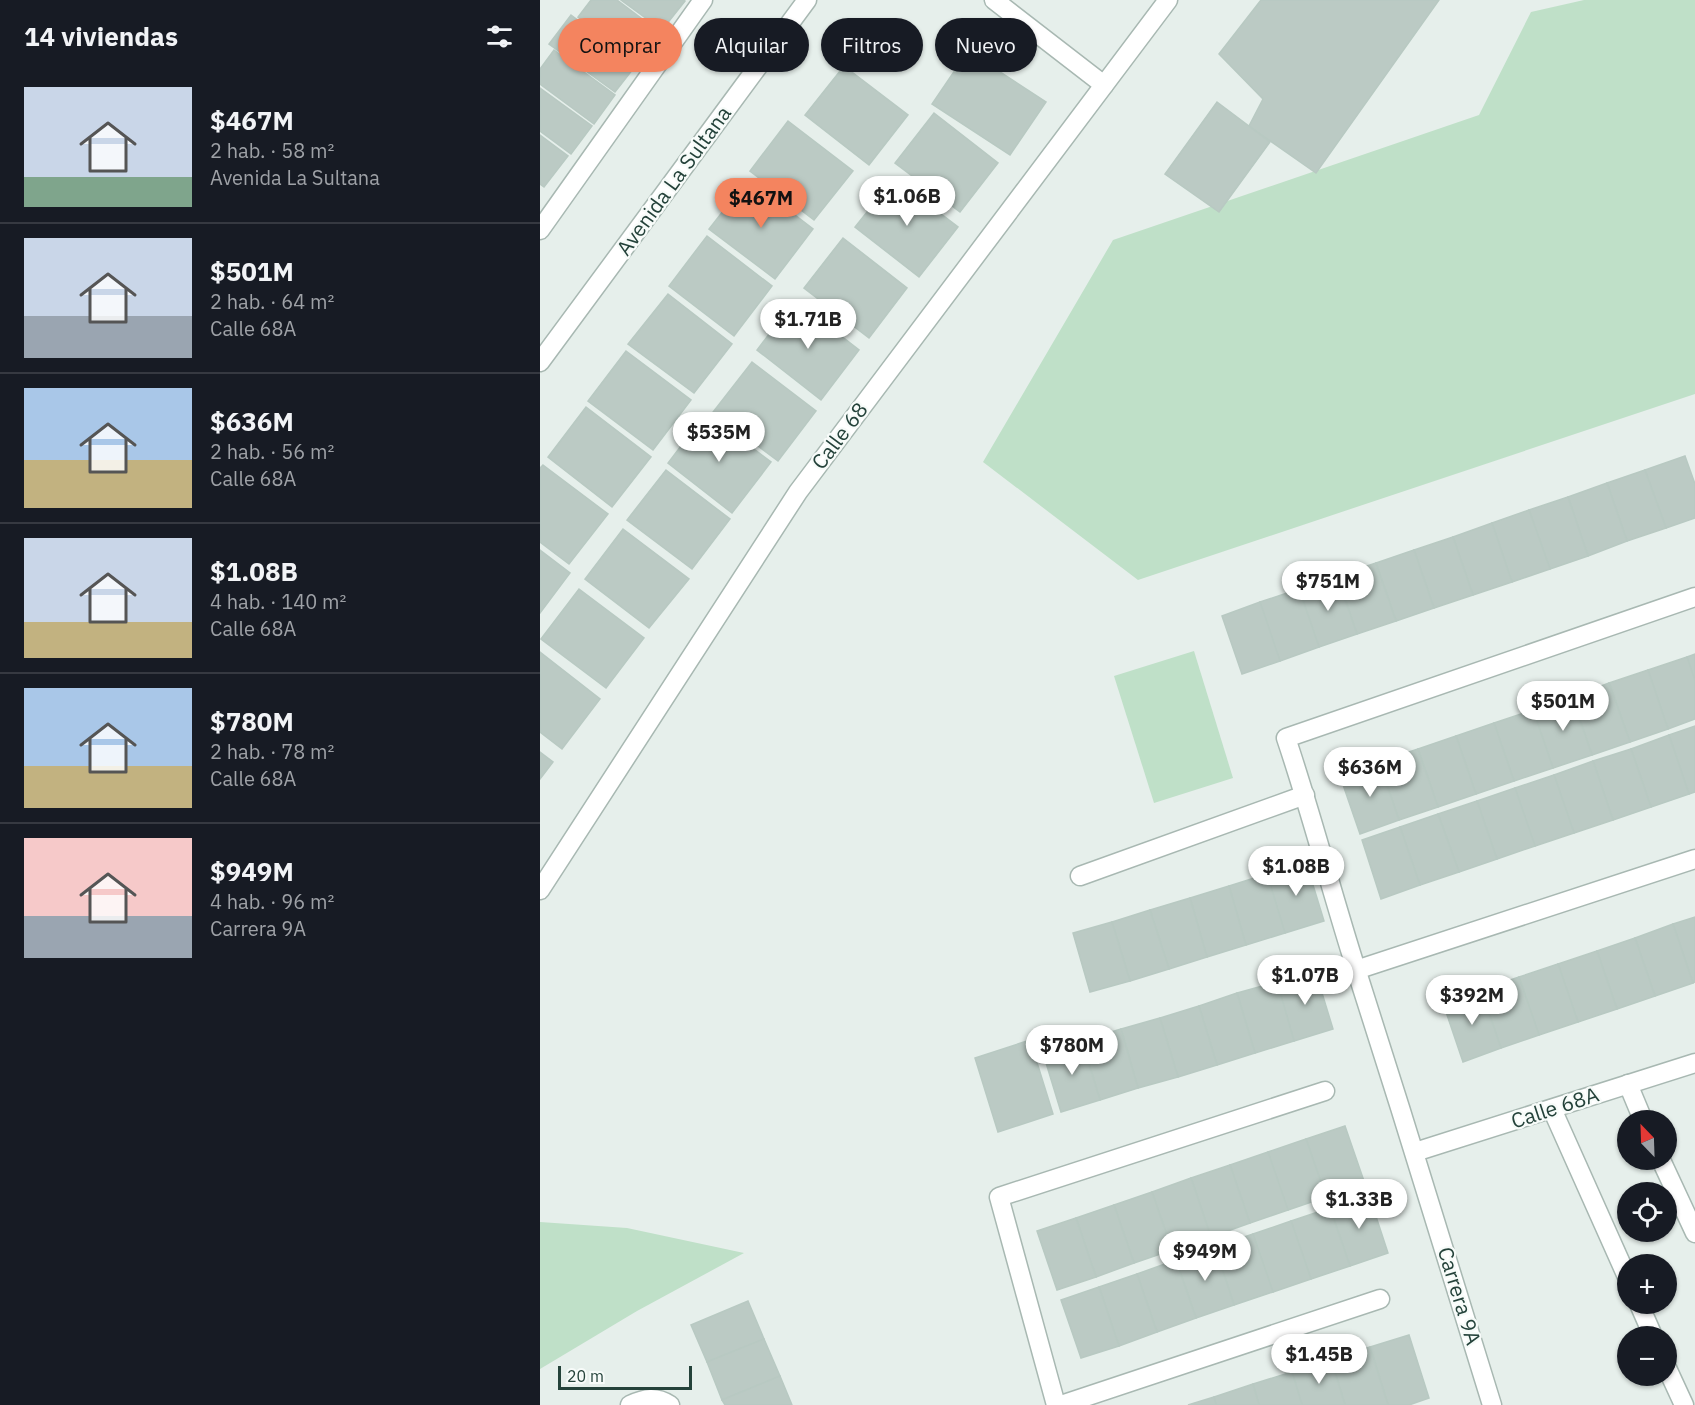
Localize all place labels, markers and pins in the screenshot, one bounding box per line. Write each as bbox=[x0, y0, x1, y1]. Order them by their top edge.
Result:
pin: $1.06B bbox=[858, 176, 956, 227]
pin: $467M bbox=[719, 178, 803, 229]
pin: $1.71B bbox=[759, 299, 857, 350]
pin: $535M bbox=[677, 412, 761, 463]
pin: $751M bbox=[1286, 561, 1370, 612]
pin: $501M bbox=[1521, 681, 1605, 732]
pin: $636M bbox=[1328, 747, 1412, 798]
pin: $1.08B bbox=[1247, 846, 1345, 897]
pin: $1.07B bbox=[1256, 955, 1354, 1006]
pin: $392M bbox=[1430, 975, 1514, 1026]
pin: $780M bbox=[1030, 1025, 1114, 1076]
pin: $1.33B bbox=[1310, 1179, 1408, 1230]
pin: $949M bbox=[1163, 1231, 1247, 1282]
pin: $1.45B bbox=[1270, 1334, 1368, 1385]

